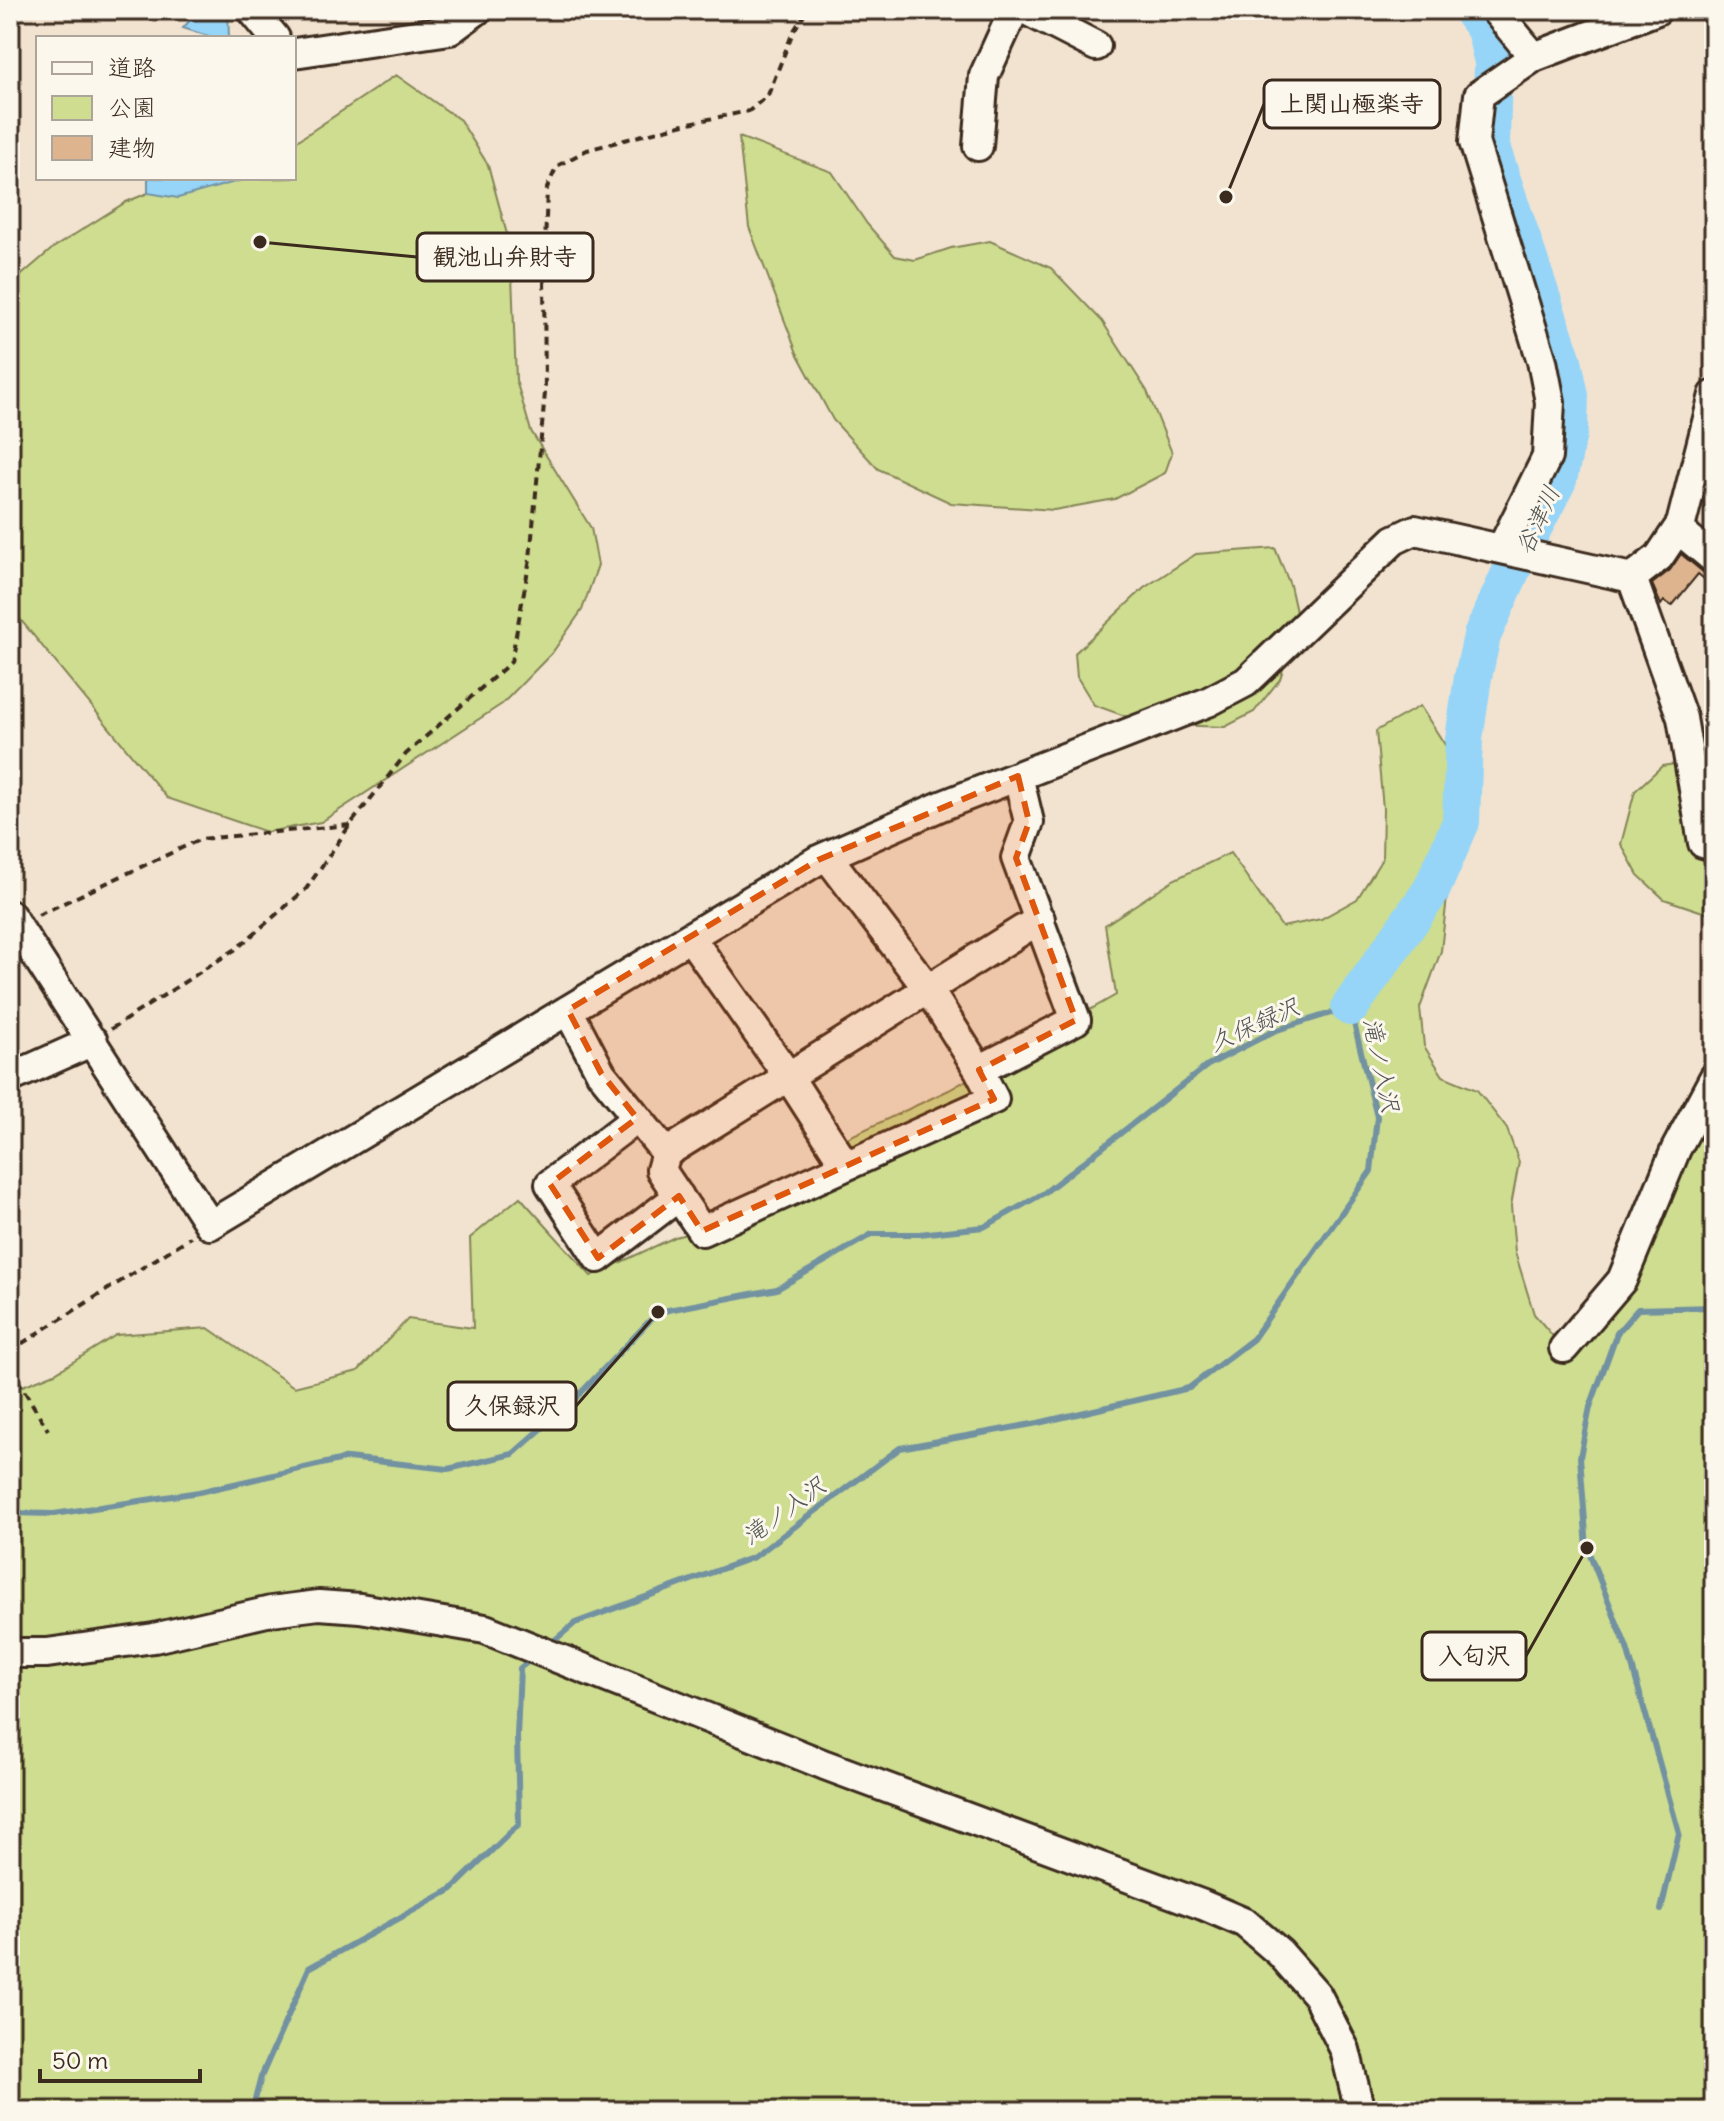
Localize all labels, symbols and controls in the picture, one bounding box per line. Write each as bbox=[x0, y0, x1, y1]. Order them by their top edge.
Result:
legend bbox=[36, 36, 296, 180]
text: 道路 bbox=[108, 52, 156, 82]
callout: 上関山極楽寺 bbox=[1264, 80, 1440, 128]
text: 上関山極楽寺 bbox=[1280, 88, 1424, 118]
text: 公園 bbox=[108, 92, 156, 122]
text: 建物 bbox=[108, 132, 156, 162]
callout: 観池山弁財寺 bbox=[417, 233, 593, 281]
text: 観池山弁財寺 bbox=[433, 241, 577, 271]
water label: 谷津川 bbox=[1508, 481, 1566, 559]
water label: 久保録沢 bbox=[1204, 990, 1304, 1057]
water label: 滝ノ入沢 bbox=[1357, 1015, 1407, 1116]
callout: 久保録沢 bbox=[448, 1382, 576, 1430]
text: 久保録沢 bbox=[464, 1390, 560, 1420]
water label: 滝ノ入沢 bbox=[736, 1469, 832, 1551]
callout: 入匂沢 bbox=[1422, 1632, 1526, 1680]
text: 入匂沢 bbox=[1438, 1640, 1510, 1670]
scale bar bbox=[40, 2033, 200, 2083]
text: 50 m bbox=[52, 2045, 108, 2075]

